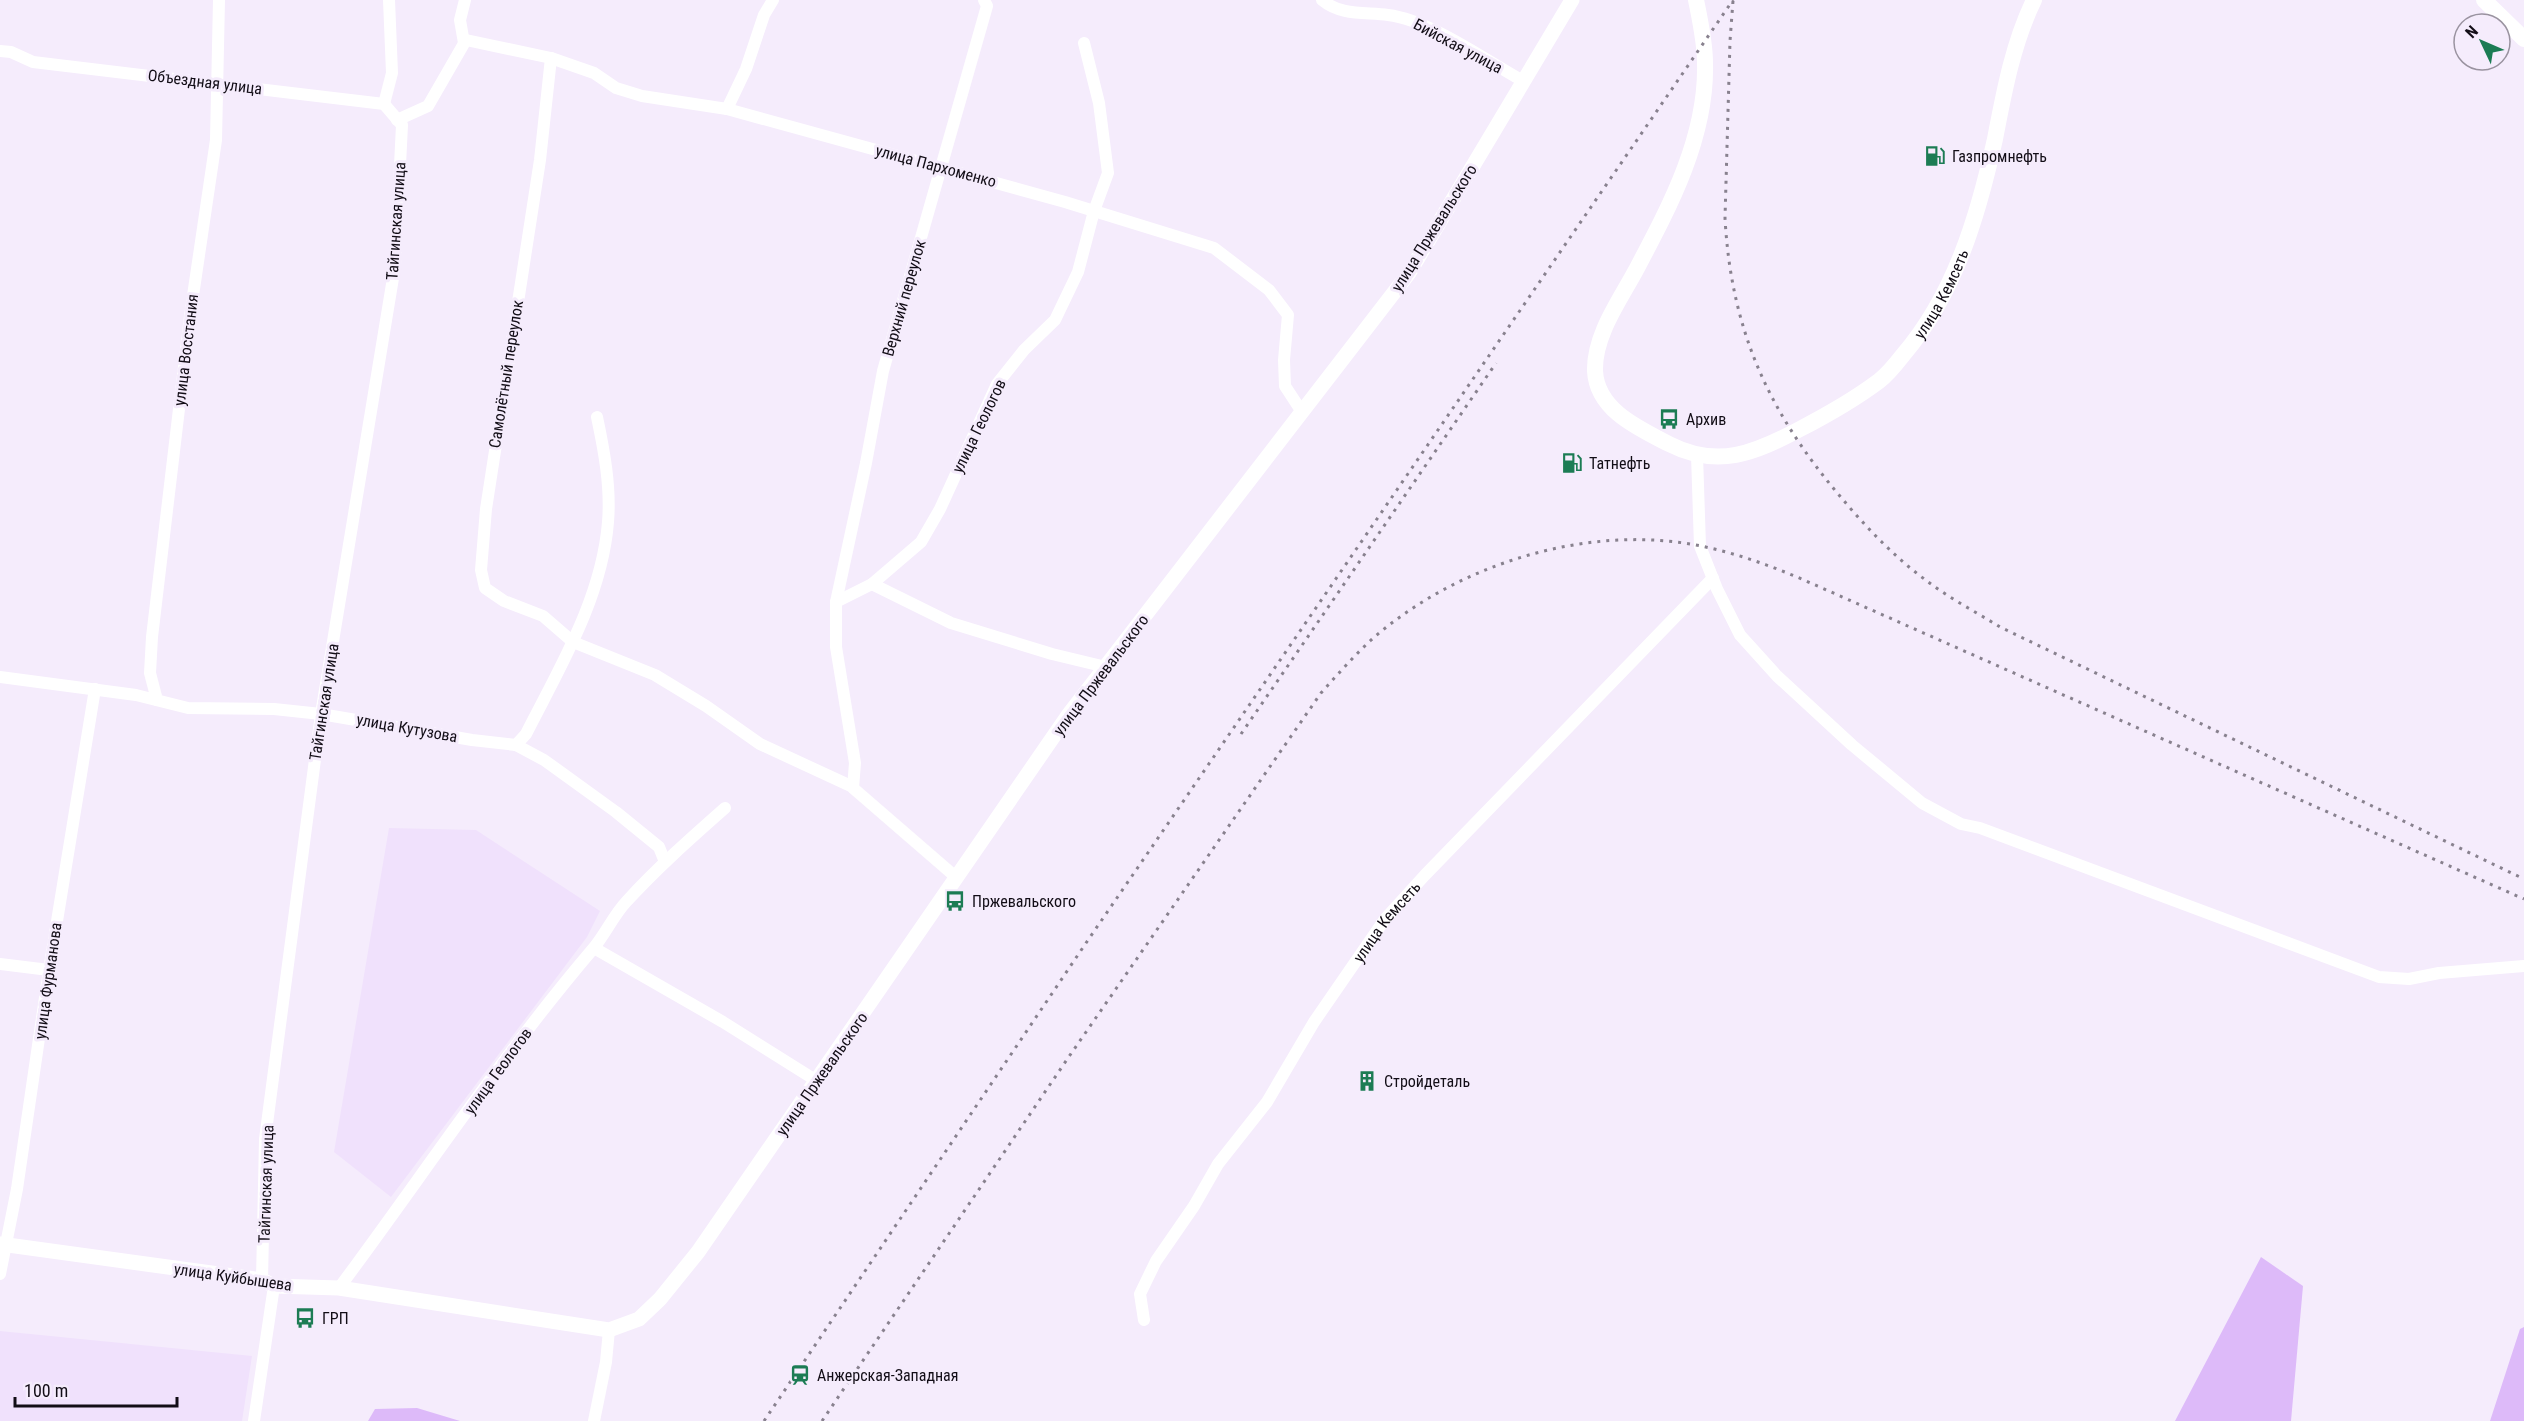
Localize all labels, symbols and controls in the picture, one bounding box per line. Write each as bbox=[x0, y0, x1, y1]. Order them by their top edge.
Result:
north arrow bbox=[2452, 12, 2512, 72]
street label: Бийская улица bbox=[1410, 15, 1506, 77]
text: N bbox=[2461, 22, 2482, 42]
street label: Объездная улица bbox=[147, 66, 263, 98]
street label: улица Пархоменко bbox=[874, 141, 998, 191]
fuel station icon: Газпромнефть bbox=[1923, 144, 1947, 168]
place label: Газпромнефть bbox=[1952, 147, 2047, 166]
street label: Тайгинская улица bbox=[382, 161, 410, 281]
street label: улица Пржевальского bbox=[1387, 161, 1481, 295]
street label: Верхний переулок bbox=[878, 237, 930, 358]
street label: улица Кемсеть bbox=[1910, 247, 1972, 342]
street label: улица Восстания bbox=[170, 293, 202, 407]
street label: Самолётный переулок bbox=[485, 298, 527, 449]
street label: улица Геологов bbox=[948, 376, 1010, 476]
bus stop icon: Архив bbox=[1657, 407, 1681, 431]
place label: Архив bbox=[1686, 410, 1726, 429]
fuel station icon: Татнефть bbox=[1560, 451, 1584, 475]
place label: Татнефть bbox=[1589, 454, 1650, 473]
street label: улица Пржевальского bbox=[1049, 611, 1153, 739]
street label: Тайгинская улица bbox=[305, 642, 343, 762]
street label: улица Кутузова bbox=[355, 710, 459, 746]
street label: улица Кемсеть bbox=[1349, 877, 1424, 966]
bus stop icon: Пржевальского bbox=[943, 889, 967, 913]
place label: Пржевальского bbox=[972, 892, 1076, 911]
street label: улица Фурманова bbox=[30, 921, 66, 1041]
street label: улица Пржевальского bbox=[772, 1009, 872, 1139]
street label: улица Геологов bbox=[460, 1024, 536, 1118]
building icon: Стройдеталь bbox=[1355, 1069, 1379, 1093]
place label: Стройдеталь bbox=[1384, 1072, 1470, 1091]
street label: Тайгинская улица bbox=[254, 1125, 278, 1243]
street label: улица Куйбышева bbox=[173, 1259, 293, 1295]
bus stop icon: ГРП bbox=[293, 1306, 317, 1330]
place label: ГРП bbox=[322, 1309, 349, 1328]
station icon: Анжерская-Западная bbox=[788, 1363, 812, 1387]
place label: Анжерская-Западная bbox=[817, 1366, 959, 1385]
scale bar bbox=[15, 1370, 177, 1408]
text: 100 m bbox=[24, 1380, 68, 1401]

